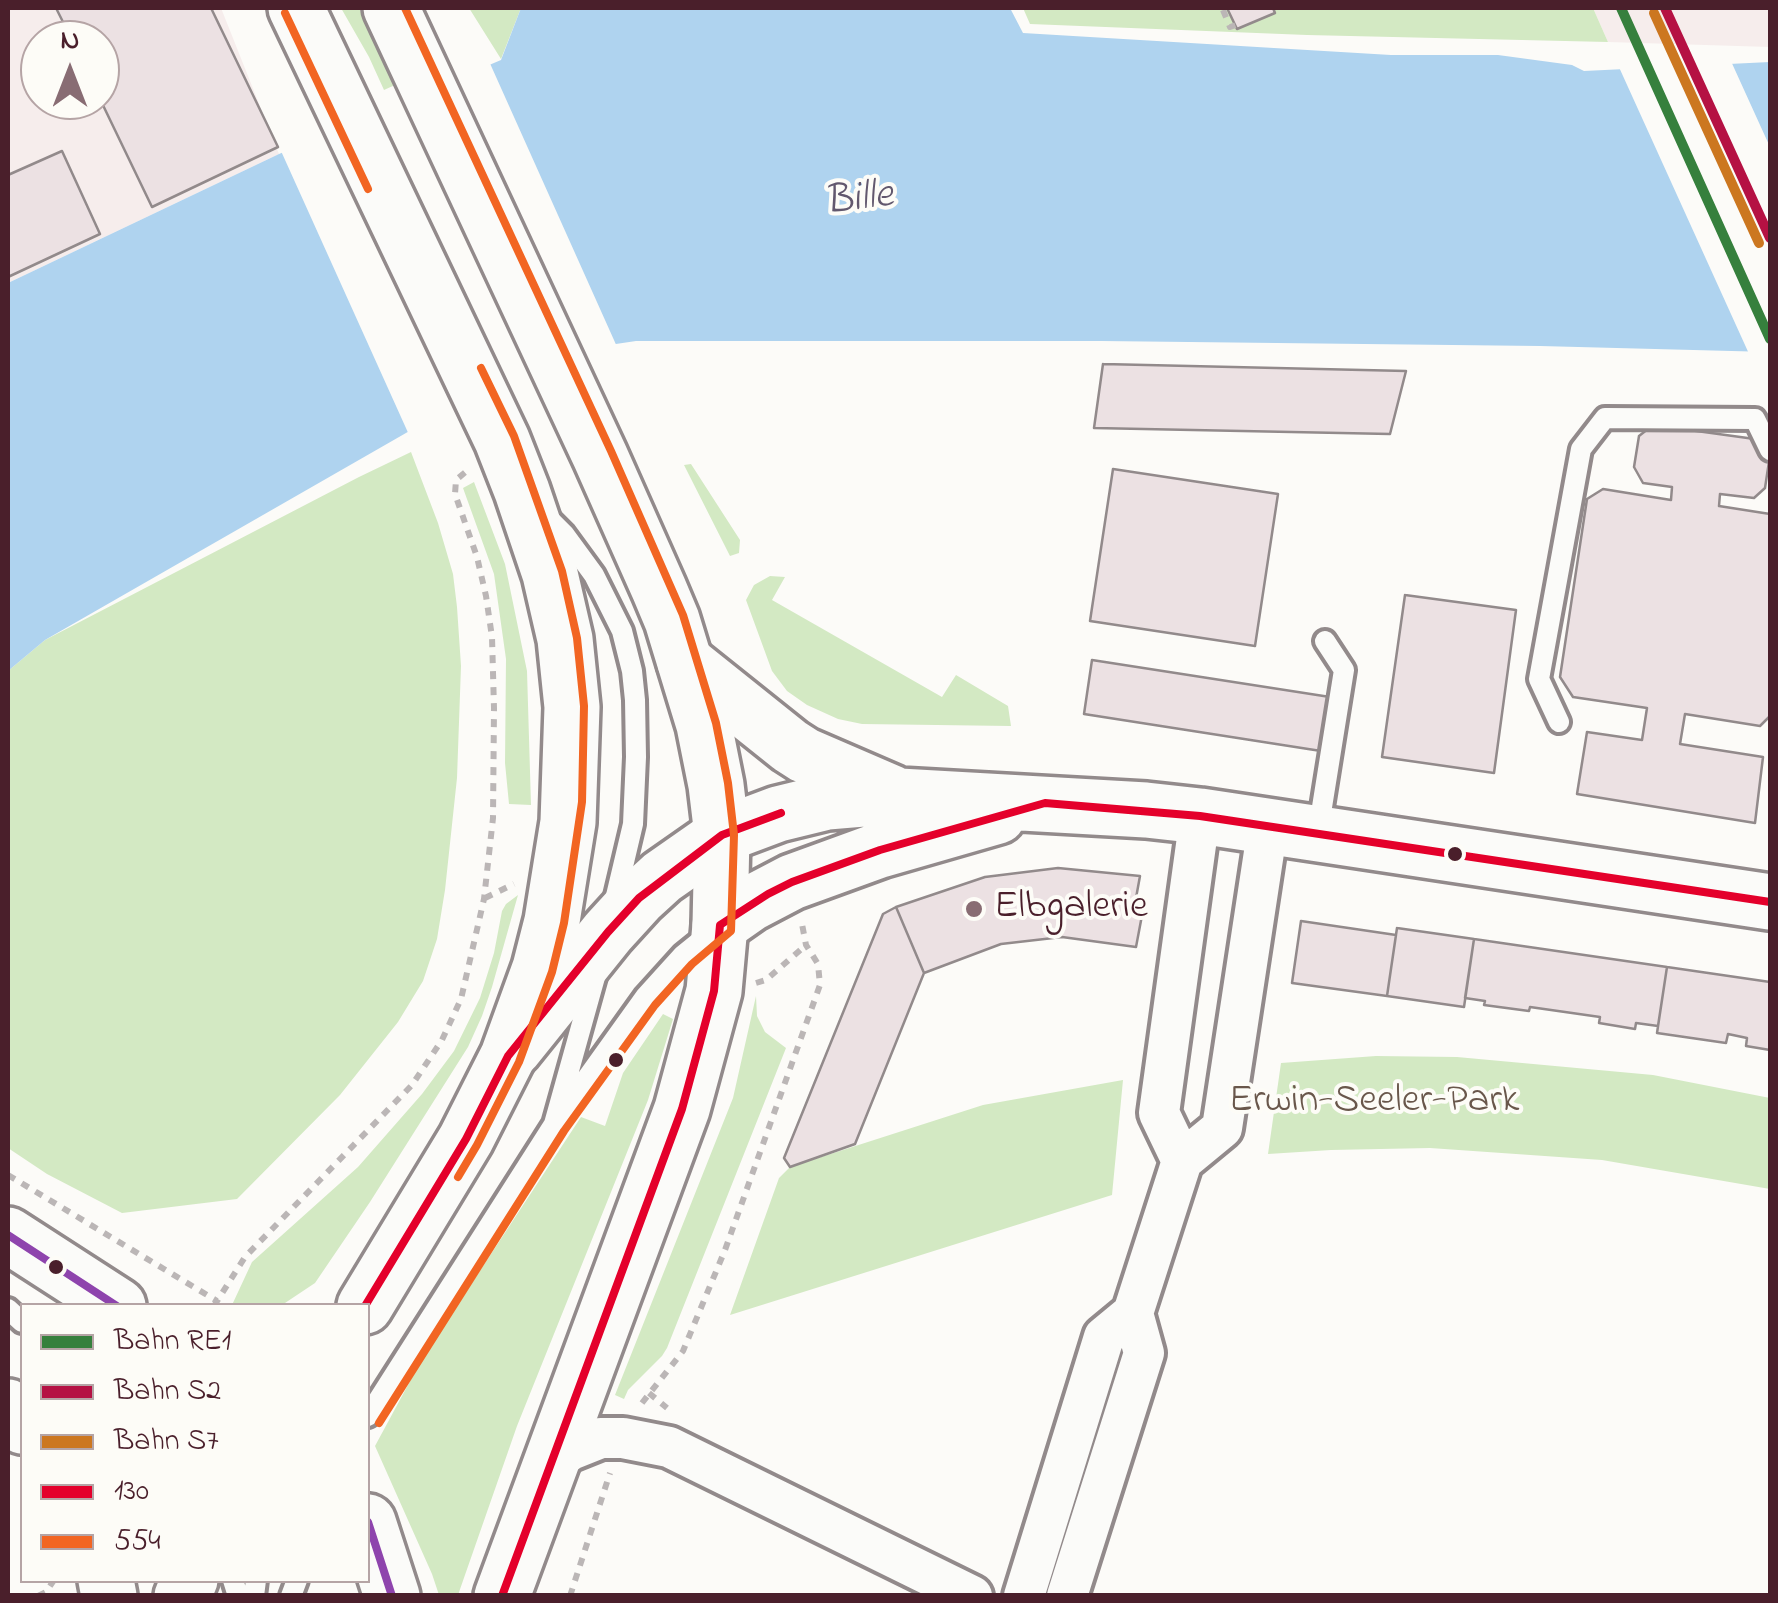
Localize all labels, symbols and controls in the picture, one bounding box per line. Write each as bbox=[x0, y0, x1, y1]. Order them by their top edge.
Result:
north arrow bbox=[20, 20, 120, 120]
text: N bbox=[61, 21, 79, 62]
water label: Bille bbox=[822, 173, 896, 231]
unlabelled marker bbox=[1445, 844, 1465, 864]
place label: Elbgalerie bbox=[994, 885, 1148, 933]
marker: Elbgalerie bbox=[963, 898, 985, 920]
unlabelled marker bbox=[606, 1050, 626, 1070]
park label: Erwin-Seeler-Park bbox=[1229, 1079, 1519, 1127]
unlabelled marker bbox=[46, 1257, 66, 1277]
legend bbox=[20, 1303, 370, 1583]
text: Bahn RE1 bbox=[114, 1320, 231, 1364]
text: Bahn S2 bbox=[114, 1370, 221, 1414]
text: Bahn S7 bbox=[114, 1420, 219, 1464]
text: 130 bbox=[114, 1470, 149, 1514]
text: 554 bbox=[114, 1520, 161, 1564]

